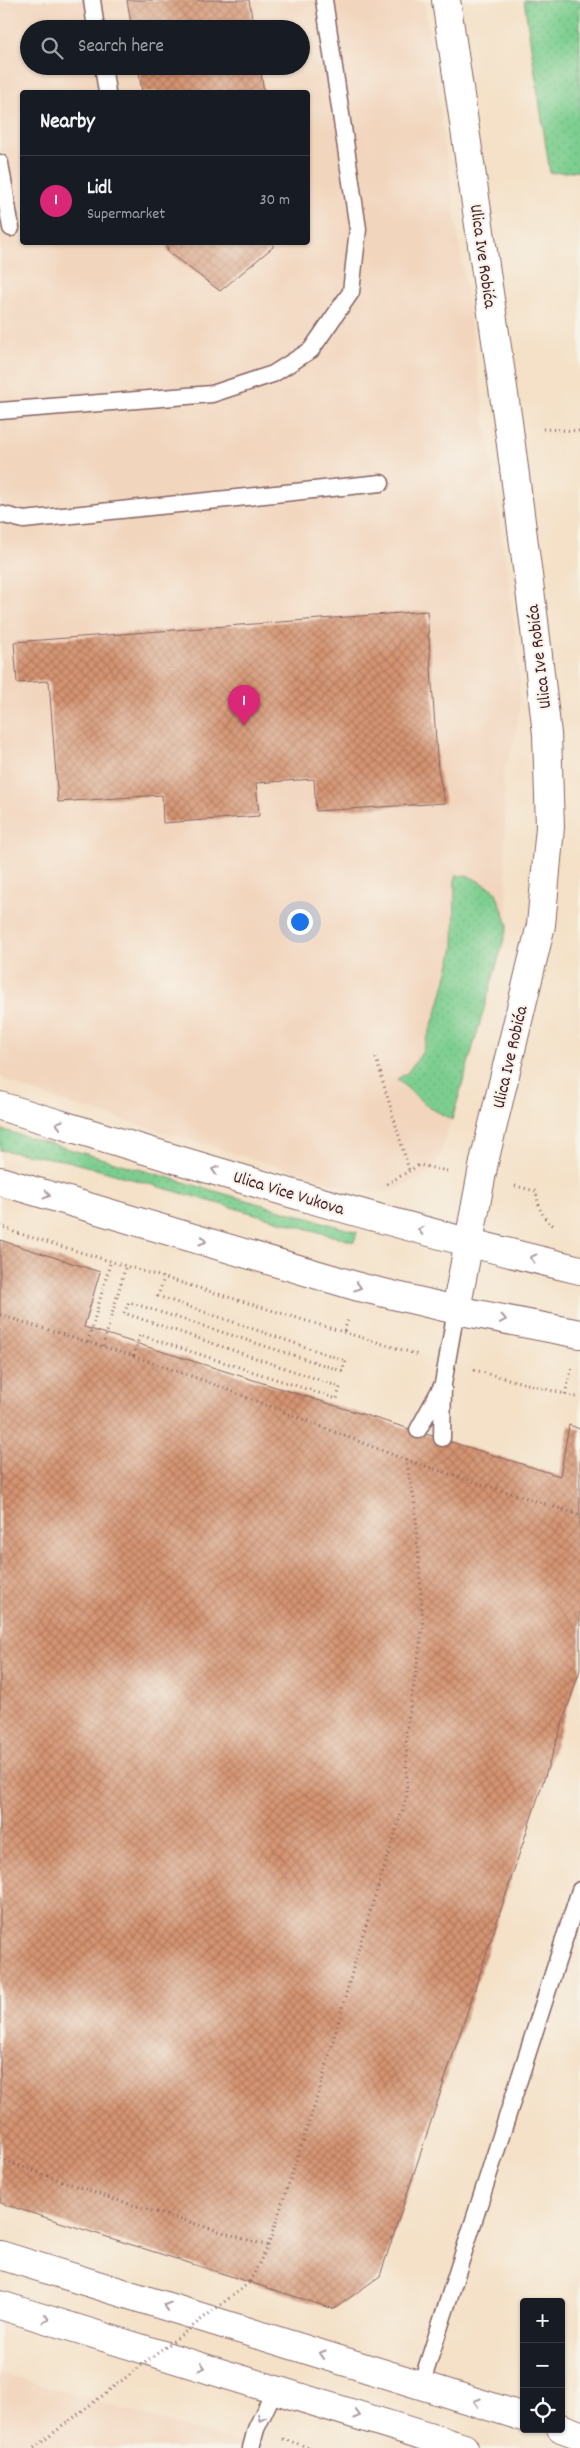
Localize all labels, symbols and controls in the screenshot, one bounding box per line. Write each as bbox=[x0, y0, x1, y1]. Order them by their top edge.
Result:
search box bbox=[20, 20, 310, 75]
icon: search bbox=[38, 34, 66, 62]
text: Search here bbox=[78, 34, 164, 61]
text: Nearby bbox=[40, 108, 95, 138]
text: Lidl bbox=[87, 176, 112, 203]
text: 1 bbox=[54, 189, 58, 212]
text: 30 m bbox=[260, 189, 290, 212]
text: Supermarket bbox=[87, 203, 165, 226]
street label: Ulica Ive Robića bbox=[462, 203, 501, 310]
street label: Ulica Ive Robića bbox=[522, 603, 559, 710]
pin: 1 bbox=[228, 685, 260, 726]
your location bbox=[287, 909, 313, 935]
street label: Ulica Ive Robića bbox=[487, 1003, 536, 1111]
one-way arrow bbox=[55, 1119, 64, 1129]
one-way arrow bbox=[211, 1166, 219, 1176]
street label: Ulica Vice Vukova bbox=[230, 1166, 347, 1223]
one-way arrow bbox=[42, 1190, 50, 1200]
one-way arrow bbox=[417, 1226, 426, 1236]
one-way arrow bbox=[198, 1235, 206, 1245]
one-way arrow bbox=[528, 1253, 537, 1264]
one-way arrow bbox=[354, 1281, 363, 1292]
one-way arrow bbox=[499, 1314, 508, 1324]
map controls bbox=[520, 2298, 565, 2433]
button: + bbox=[520, 2298, 565, 2343]
one-way arrow bbox=[163, 2302, 171, 2312]
one-way arrow bbox=[42, 2314, 50, 2324]
button: − bbox=[520, 2343, 565, 2388]
one-way arrow bbox=[318, 2350, 327, 2360]
one-way arrow bbox=[197, 2361, 205, 2371]
button: locate bbox=[520, 2388, 565, 2433]
one-way arrow bbox=[474, 2398, 482, 2408]
one-way arrow bbox=[352, 2409, 361, 2419]
one-way arrow bbox=[257, 2413, 268, 2422]

